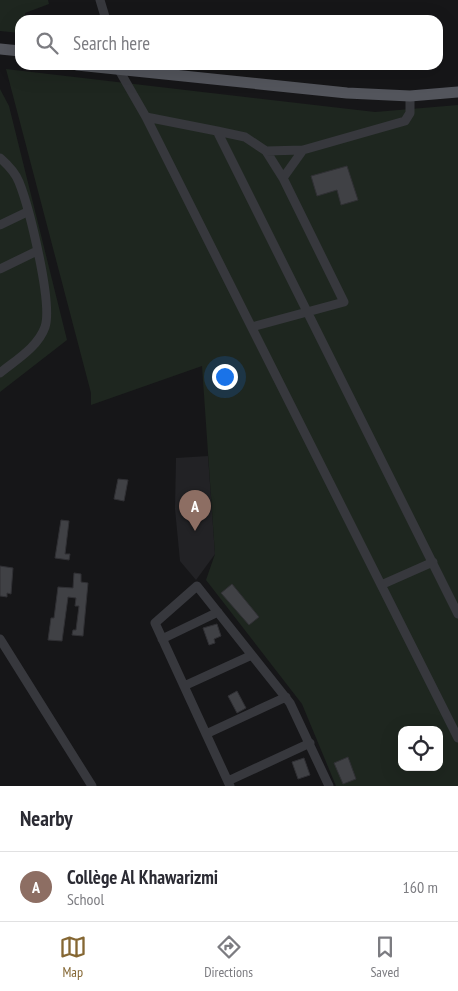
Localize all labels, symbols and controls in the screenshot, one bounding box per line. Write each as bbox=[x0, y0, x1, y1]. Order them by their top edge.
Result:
search box bbox=[15, 15, 443, 70]
icon: search bbox=[33, 29, 61, 57]
text: Search here bbox=[73, 31, 150, 55]
your location bbox=[212, 364, 238, 390]
pin: A bbox=[179, 490, 211, 531]
map controls bbox=[398, 726, 443, 771]
button: locate bbox=[398, 726, 443, 771]
text: Nearby bbox=[20, 805, 73, 832]
text: Collège Al Khawarizmi bbox=[67, 865, 218, 889]
text: A bbox=[32, 877, 40, 897]
text: 160 m bbox=[403, 877, 438, 897]
text: School bbox=[67, 889, 104, 909]
tab: Map bbox=[59, 933, 87, 981]
tab: Directions bbox=[204, 933, 253, 981]
tab: Saved bbox=[370, 933, 399, 981]

